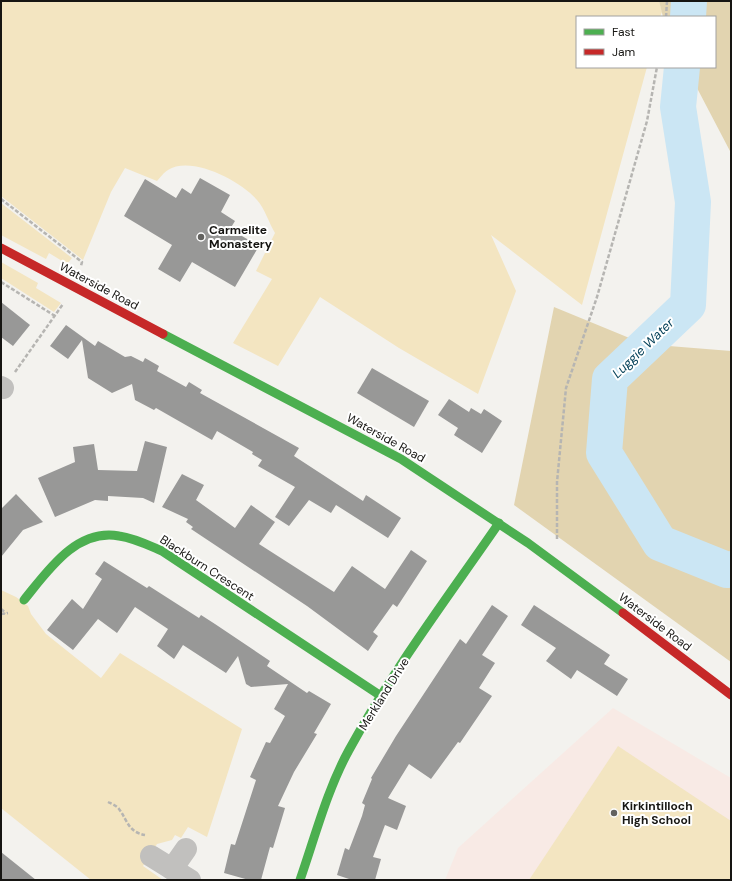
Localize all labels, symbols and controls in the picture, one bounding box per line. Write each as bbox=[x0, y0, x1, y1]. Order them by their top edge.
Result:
legend bbox=[576, 16, 716, 68]
text: Fast bbox=[612, 24, 635, 40]
text: Jam bbox=[612, 44, 635, 60]
place label: Carmelite Monastery bbox=[209, 222, 273, 252]
marker: Carmelite Monastery bbox=[196, 232, 206, 242]
street label: Waterside Road bbox=[57, 258, 141, 314]
water label: Luggie Water bbox=[609, 314, 678, 382]
street label: Waterside Road bbox=[344, 410, 428, 466]
street label: Blackburn Crescent bbox=[157, 532, 257, 605]
street label: Waterside Road bbox=[615, 589, 695, 655]
street label: Merkland Drive bbox=[355, 655, 413, 733]
place label: Kirkintilloch High School bbox=[622, 798, 693, 828]
marker: Kirkintilloch High School bbox=[609, 808, 619, 818]

